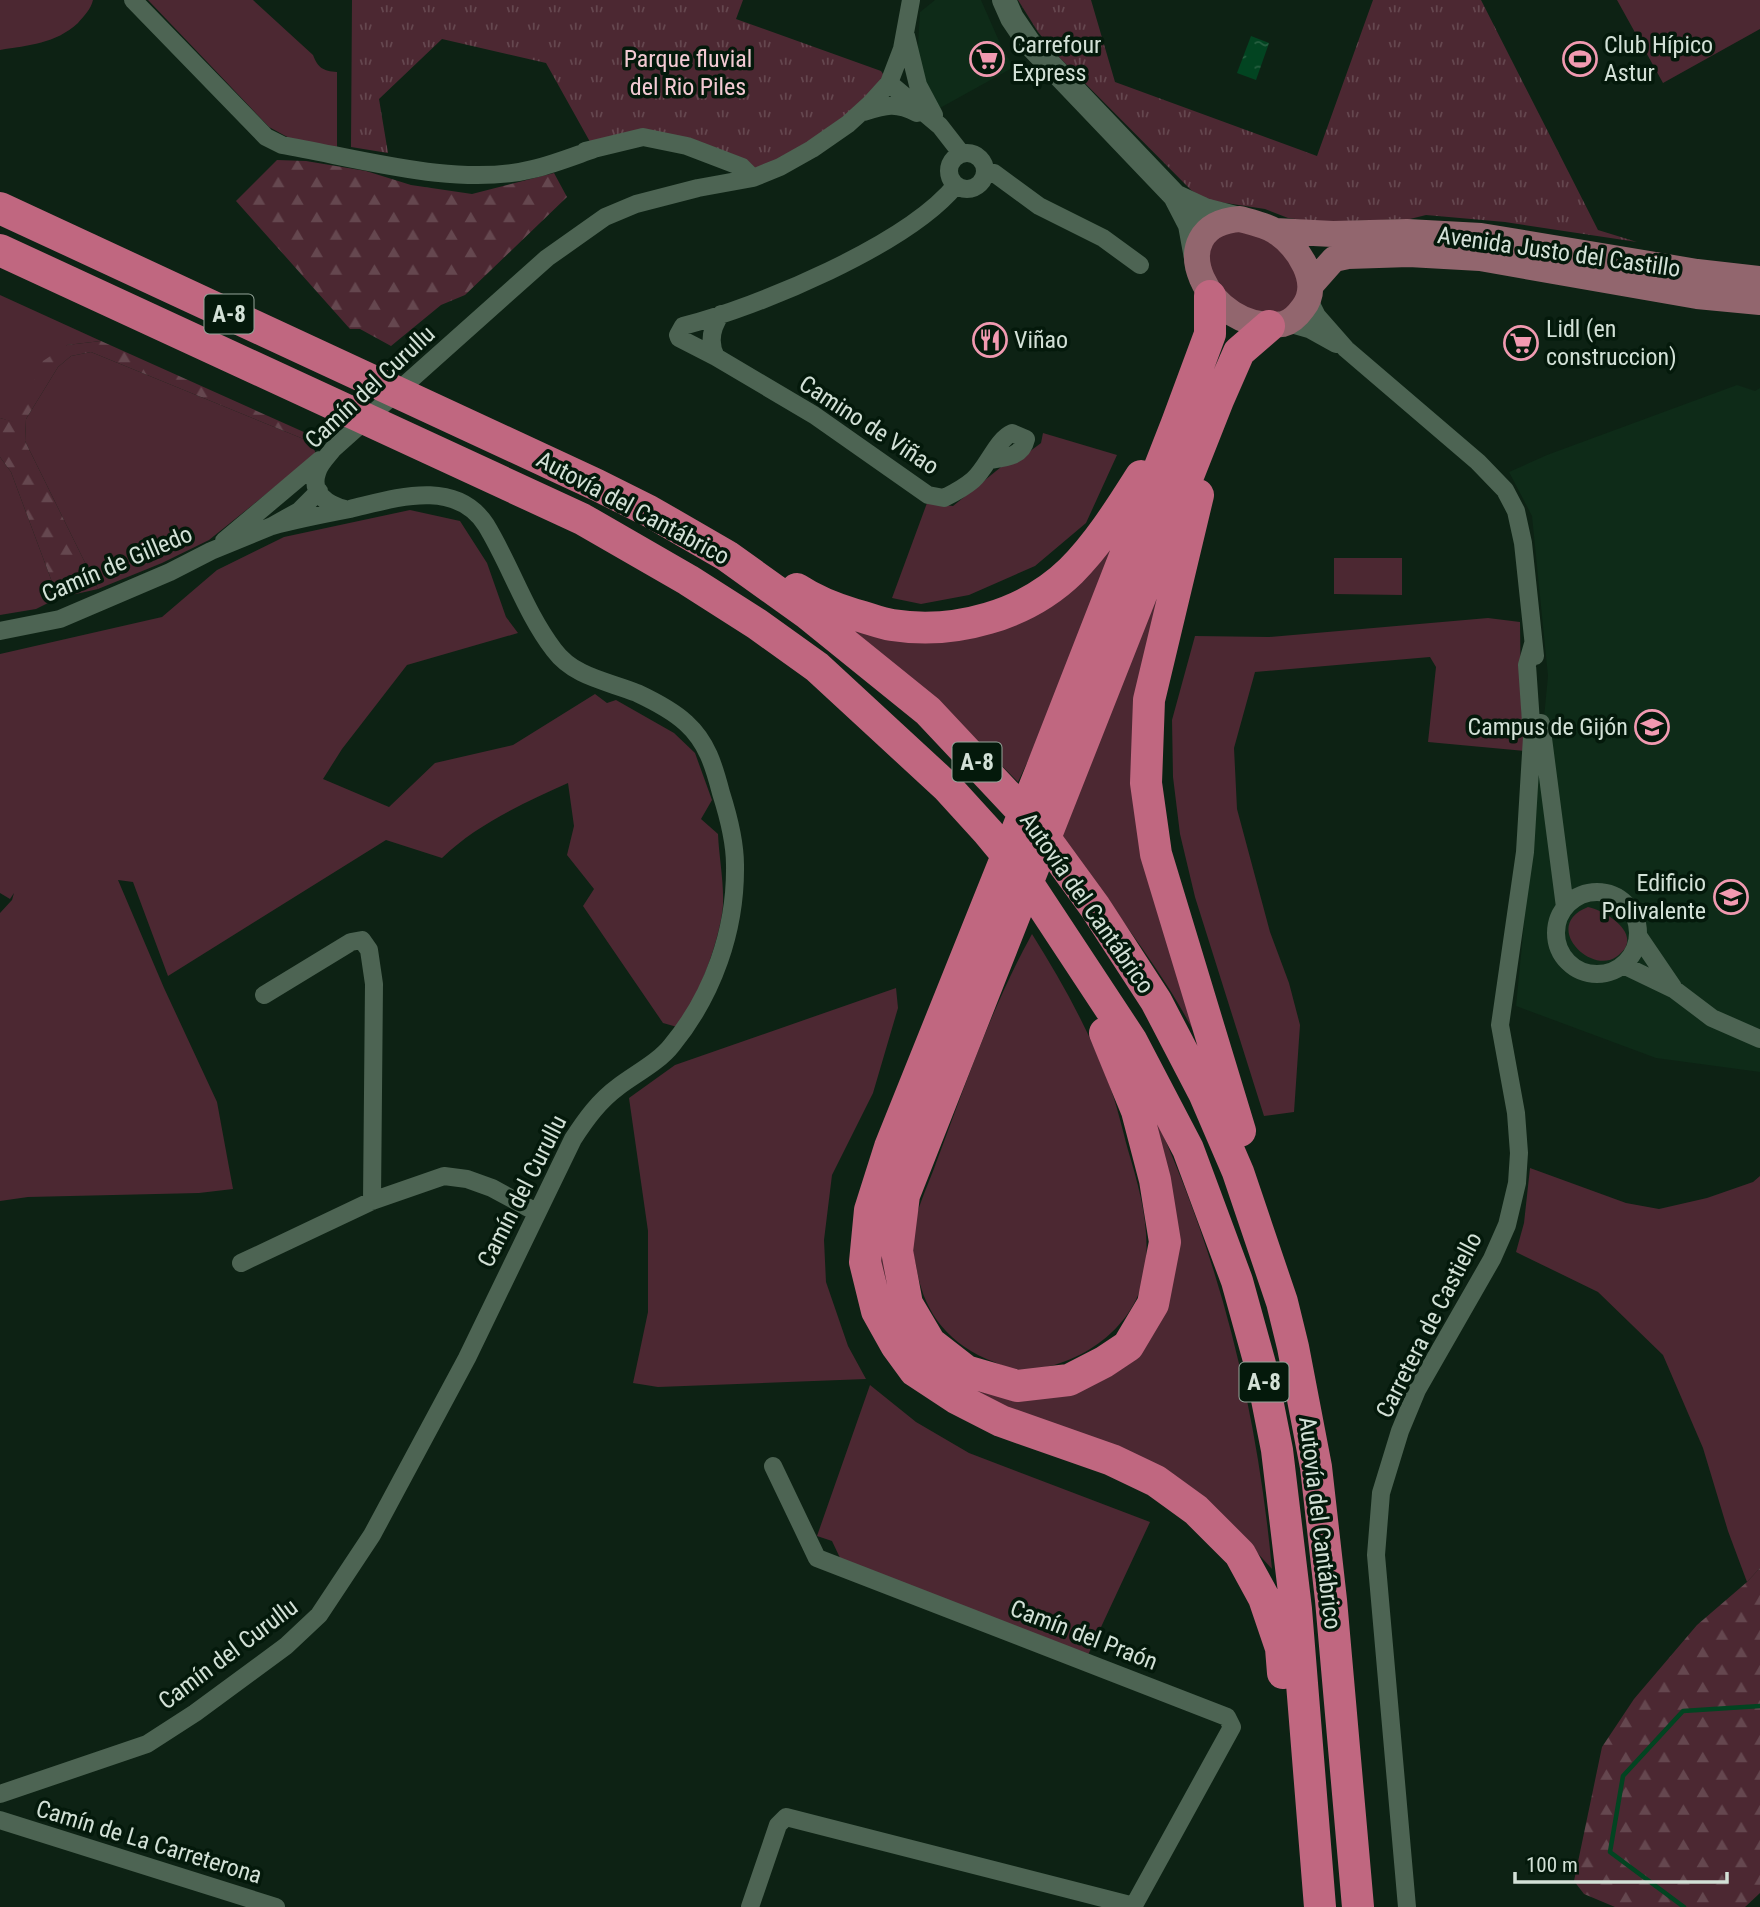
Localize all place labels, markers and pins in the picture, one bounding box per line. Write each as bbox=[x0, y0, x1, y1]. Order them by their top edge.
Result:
place label: Carrefour Express bbox=[1012, 31, 1101, 87]
place label: Club Hípico Astur bbox=[1604, 31, 1713, 87]
supermarket icon: Carrefour Express bbox=[968, 40, 1006, 78]
sports icon: Club Hípico Astur bbox=[1561, 40, 1599, 78]
place label: Lidl (en construccion) bbox=[1546, 315, 1677, 371]
restaurant icon: Viñao bbox=[971, 321, 1009, 359]
supermarket icon: Lidl (en construccion) bbox=[1502, 324, 1540, 362]
place label: Viñao bbox=[1014, 326, 1068, 354]
school or university icon: Campus de Gijón bbox=[1633, 708, 1671, 746]
place label: Campus de Gijón bbox=[1468, 713, 1628, 741]
place label: Edificio Polivalente bbox=[1601, 869, 1706, 925]
school or university icon: Edificio Polivalente bbox=[1712, 878, 1750, 916]

